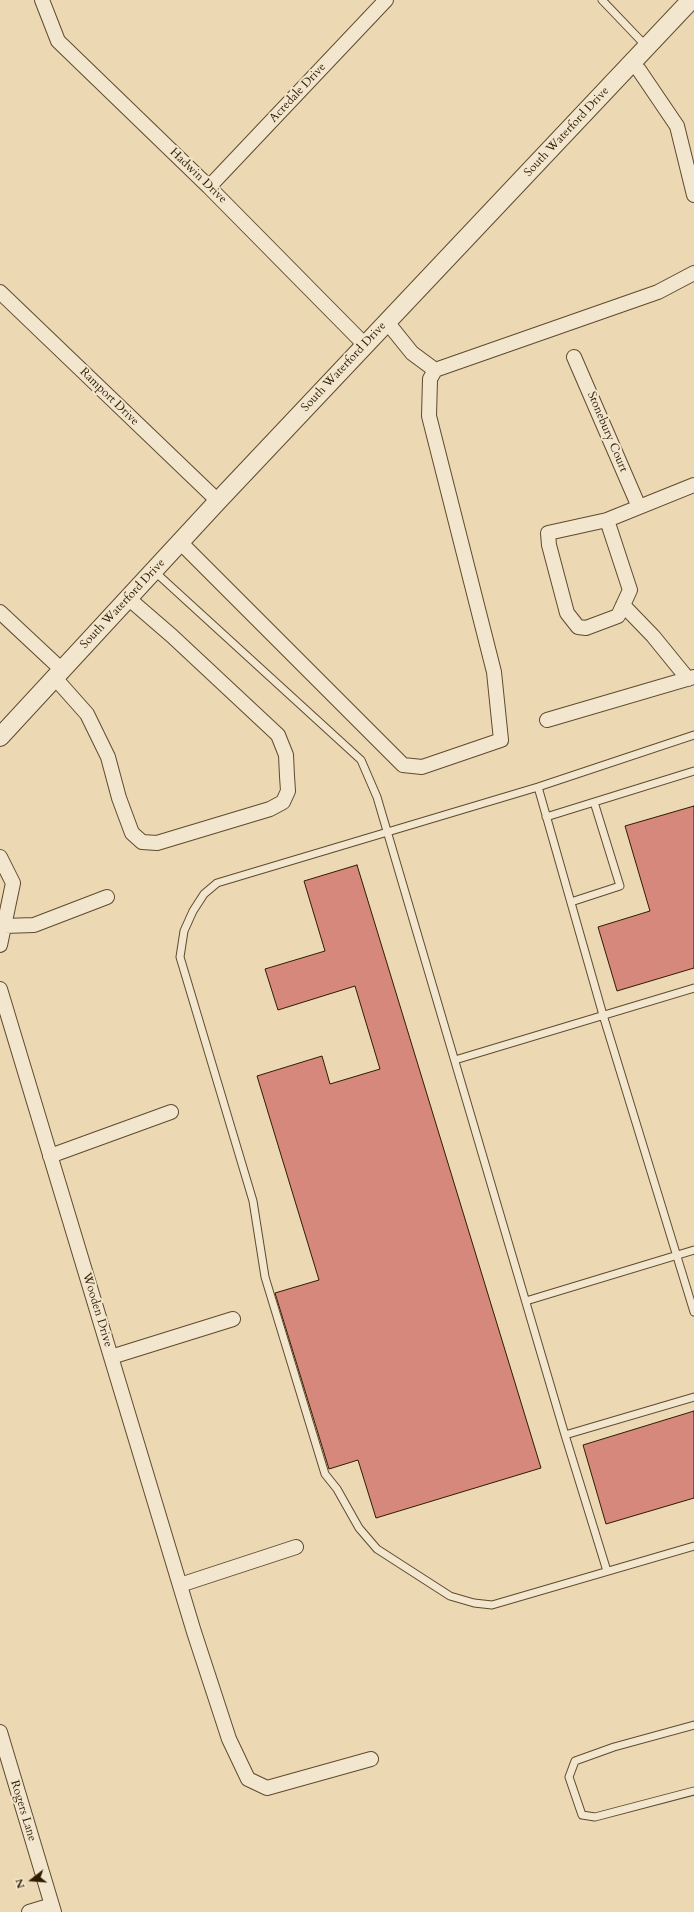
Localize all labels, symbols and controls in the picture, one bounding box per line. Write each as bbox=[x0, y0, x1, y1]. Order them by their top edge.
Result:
street label: Acredale Drive bbox=[267, 60, 329, 126]
street label: South Waterford Drive bbox=[522, 84, 612, 180]
street label: Hadwin Drive bbox=[167, 145, 229, 207]
street label: South Waterford Drive bbox=[299, 319, 389, 415]
street label: Ramport Drive bbox=[76, 365, 142, 429]
street label: Stonebury Court bbox=[584, 390, 630, 474]
street label: South Waterford Drive bbox=[78, 556, 168, 652]
street label: Wooden Drive bbox=[79, 1271, 115, 1349]
street label: Rogers Lane bbox=[7, 1779, 39, 1843]
north arrow bbox=[12, 1860, 52, 1900]
text: N bbox=[11, 1877, 29, 1890]

